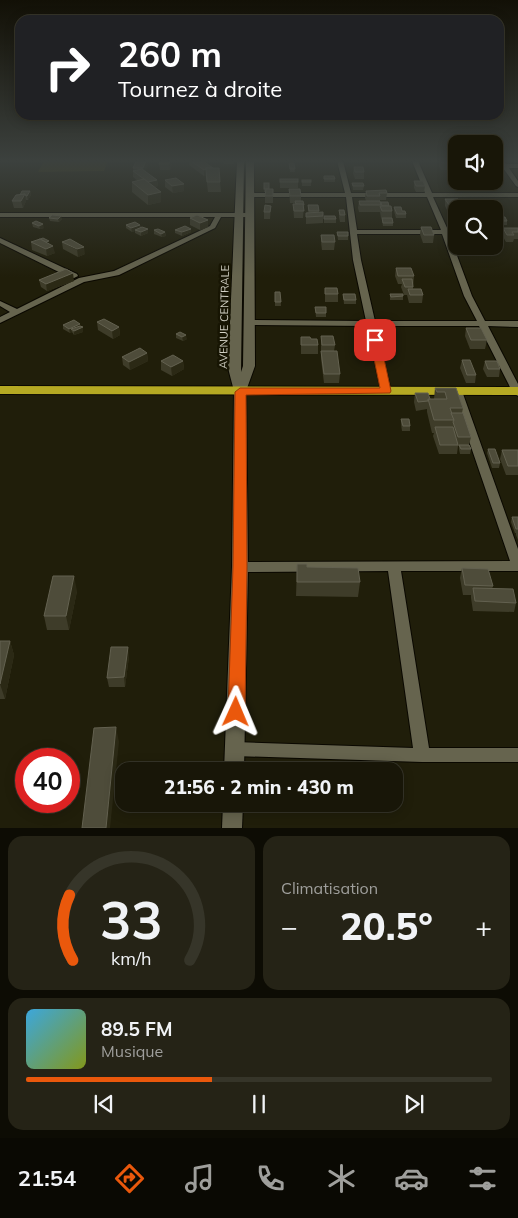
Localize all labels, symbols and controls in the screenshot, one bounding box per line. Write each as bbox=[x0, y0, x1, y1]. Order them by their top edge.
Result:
text: 260 m bbox=[118, 32, 222, 76]
icon: right bbox=[35, 35, 100, 100]
text: Tournez à droite bbox=[118, 75, 282, 103]
map controls bbox=[448, 135, 503, 255]
button: sound bbox=[448, 135, 503, 190]
button: search bbox=[448, 200, 503, 255]
street label: AVENUE CENTRALE bbox=[216, 265, 232, 369]
pin bbox=[354, 319, 396, 361]
icon: arrive bbox=[361, 326, 389, 354]
position arrow bbox=[209, 685, 261, 737]
speed limit sign: 40 bbox=[15, 748, 80, 813]
text: 21:56 · 2 min · 430 m bbox=[164, 775, 354, 799]
text: Climatisation bbox=[281, 878, 378, 898]
text: 33 bbox=[100, 887, 163, 952]
text: 20.5° bbox=[340, 902, 433, 950]
text: − bbox=[281, 909, 298, 944]
text: + bbox=[475, 909, 492, 944]
text: km/h bbox=[111, 947, 152, 969]
text: 89.5 FM bbox=[101, 1017, 173, 1041]
text: Musique bbox=[101, 1041, 163, 1061]
icon: previous bbox=[90, 1090, 118, 1118]
icon: pause bbox=[245, 1090, 273, 1118]
icon: next bbox=[400, 1090, 428, 1118]
icon: directions bbox=[112, 1161, 147, 1196]
icon: music bbox=[182, 1161, 217, 1196]
icon: phone bbox=[253, 1161, 288, 1196]
icon: climate bbox=[324, 1161, 359, 1196]
icon: car bbox=[394, 1161, 429, 1196]
icon: filters bbox=[465, 1161, 500, 1196]
text: 21:54 bbox=[18, 1164, 76, 1192]

